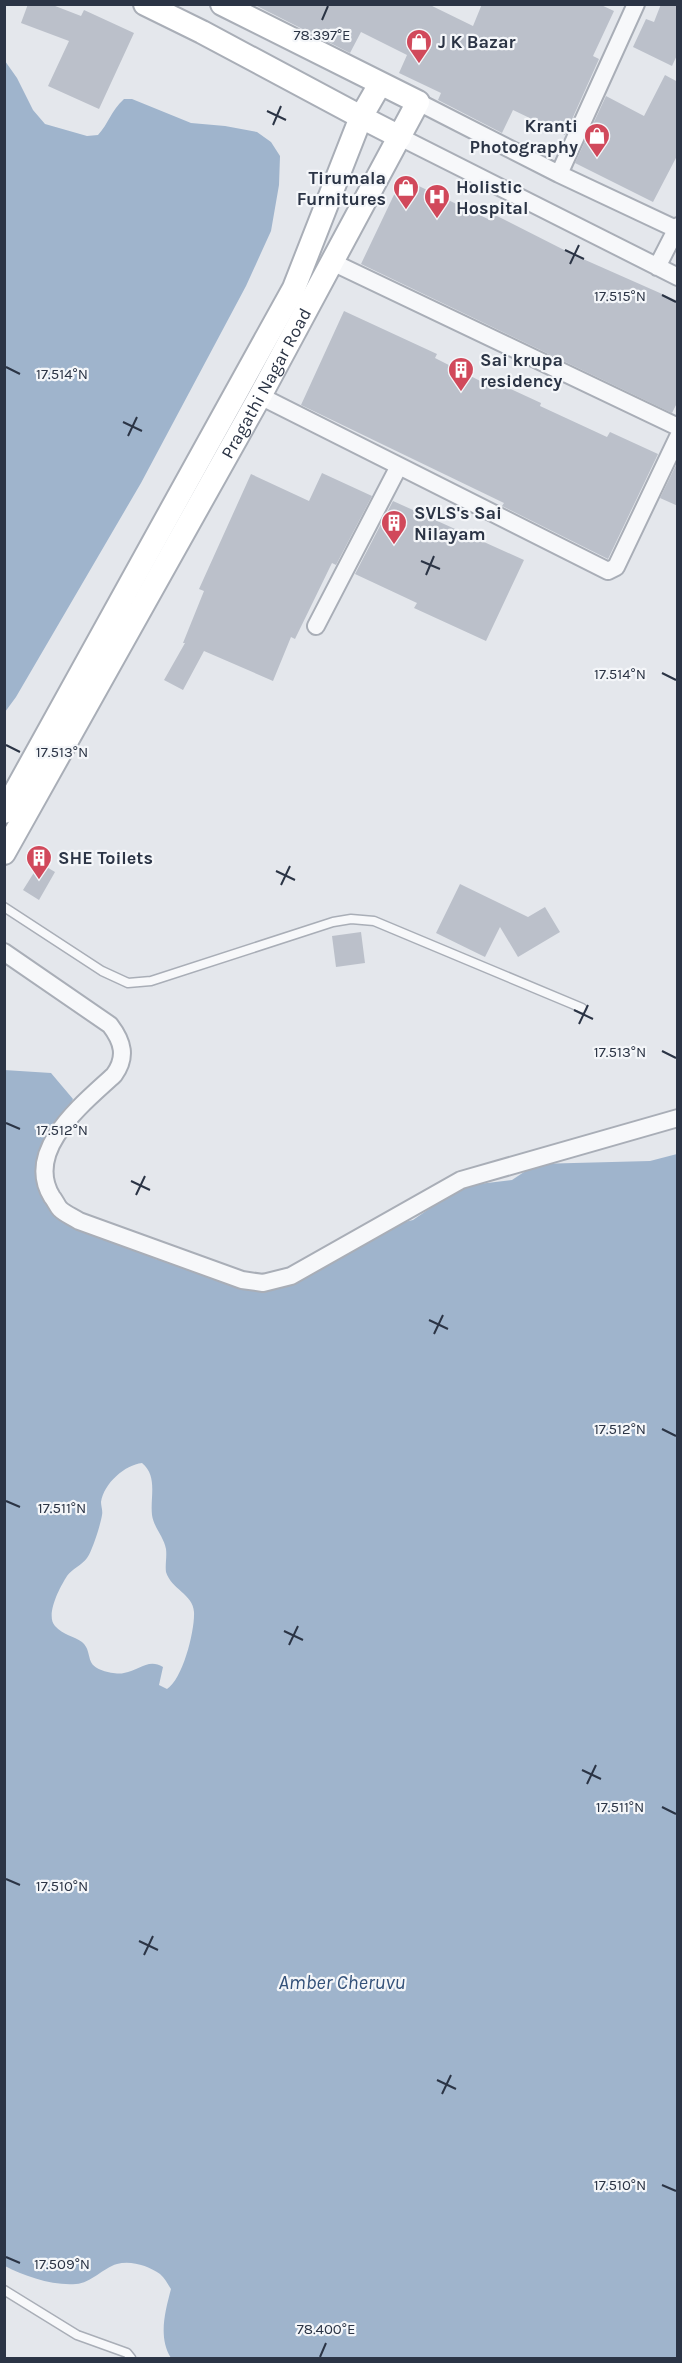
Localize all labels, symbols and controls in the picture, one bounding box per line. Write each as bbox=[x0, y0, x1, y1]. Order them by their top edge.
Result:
text: 78.397°E bbox=[293, 26, 351, 44]
shop icon: J K Bazar bbox=[404, 27, 434, 65]
place label: J K Bazar bbox=[438, 31, 516, 53]
place label: Kranti Photography bbox=[470, 115, 578, 158]
shop icon: Kranti Photography bbox=[582, 121, 612, 159]
place label: Tirumala Furnitures bbox=[297, 167, 386, 210]
shop icon: Tirumala Furnitures bbox=[391, 173, 421, 211]
place label: Holistic Hospital bbox=[456, 176, 528, 219]
hospital icon: Holistic Hospital bbox=[422, 182, 452, 220]
text: 17.515°N bbox=[594, 287, 646, 305]
street label: Pragathi Nagar Road bbox=[216, 304, 316, 462]
place label: Sai krupa residency bbox=[480, 349, 563, 392]
building icon: Sai krupa residency bbox=[446, 355, 476, 393]
text: 17.514°N bbox=[36, 365, 88, 383]
place label: SVLS's Sai Nilayam bbox=[414, 502, 502, 545]
building icon: SVLS's Sai Nilayam bbox=[379, 508, 409, 546]
text: 17.514°N bbox=[594, 665, 646, 683]
text: 17.513°N bbox=[36, 743, 88, 761]
building icon: SHE Toilets bbox=[24, 843, 54, 881]
place label: SHE Toilets bbox=[58, 847, 153, 869]
text: 17.513°N bbox=[594, 1043, 646, 1061]
text: 17.512°N bbox=[36, 1121, 88, 1139]
text: 17.512°N bbox=[594, 1420, 646, 1438]
text: 17.511°N bbox=[38, 1499, 86, 1517]
text: 17.511°N bbox=[596, 1798, 644, 1816]
text: 17.510°N bbox=[36, 1877, 88, 1895]
water label: Amber Cheruvu bbox=[279, 1971, 405, 1994]
text: 17.510°N bbox=[594, 2176, 646, 2194]
text: 17.509°N bbox=[34, 2255, 90, 2273]
text: 78.400°E bbox=[297, 2320, 355, 2338]

